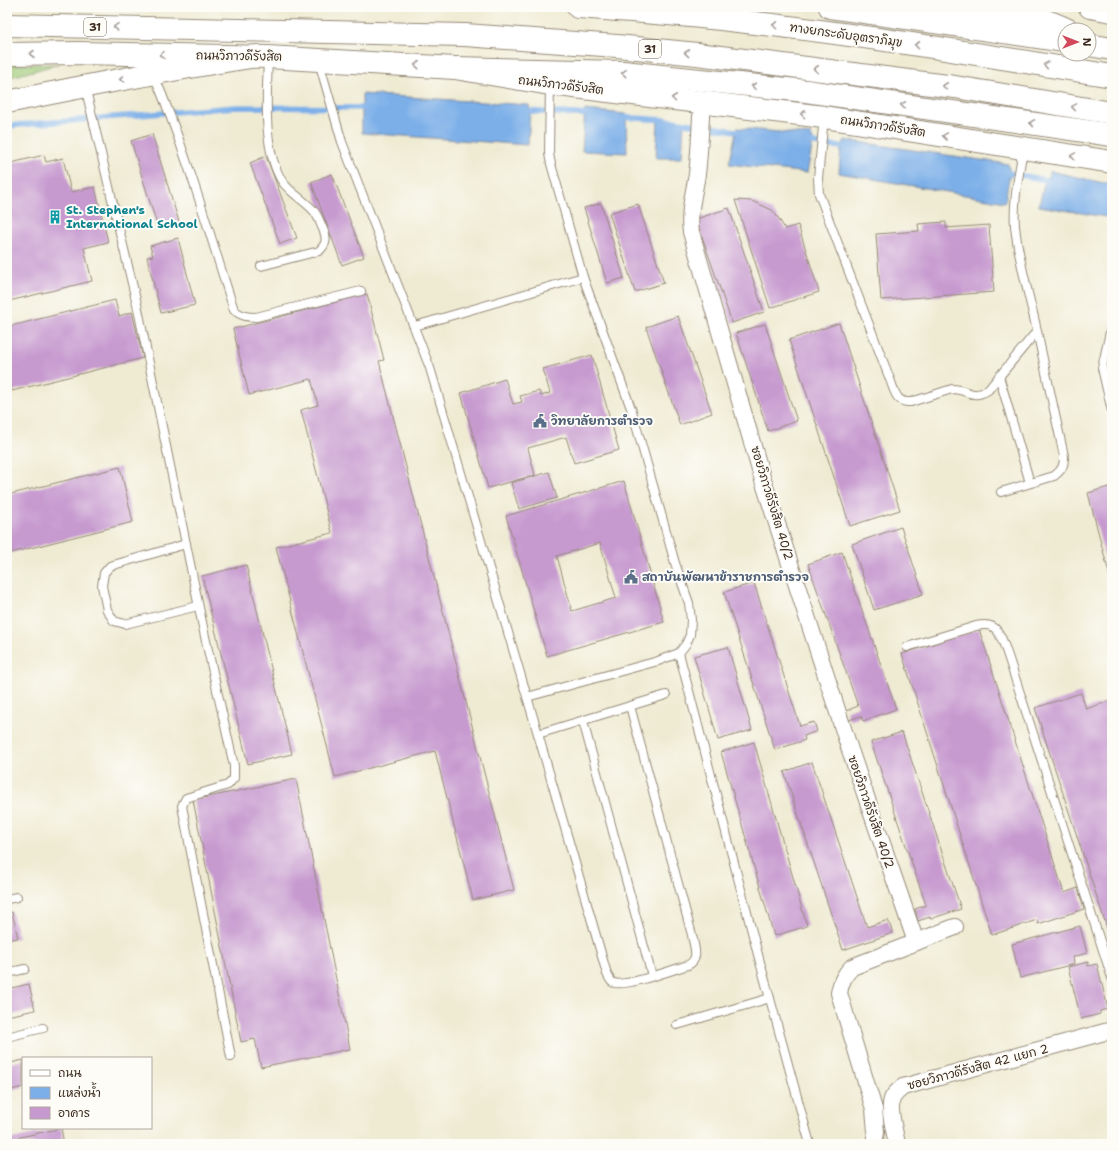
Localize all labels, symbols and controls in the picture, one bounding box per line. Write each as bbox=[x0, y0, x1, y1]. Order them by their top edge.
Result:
road number: 31 bbox=[84, 18, 106, 36]
street label: ทางยกระดับอุตราภิมุข bbox=[788, 19, 904, 52]
one-way arrow bbox=[772, 21, 778, 30]
north arrow bbox=[1057, 22, 1097, 62]
one-way arrow bbox=[113, 23, 119, 31]
text: N bbox=[1079, 38, 1094, 47]
road number: 31 bbox=[639, 40, 661, 58]
one-way arrow bbox=[914, 41, 921, 50]
street label: ถนนวิภาวดีรังสิต bbox=[196, 47, 282, 65]
one-way arrow bbox=[684, 48, 690, 57]
one-way arrow bbox=[29, 50, 35, 58]
one-way arrow bbox=[159, 51, 165, 59]
one-way arrow bbox=[414, 61, 420, 70]
one-way arrow bbox=[1043, 61, 1049, 70]
one-way arrow bbox=[813, 65, 819, 74]
one-way arrow bbox=[621, 68, 627, 77]
street label: ถนนวิภาวดีรังสิต bbox=[517, 72, 605, 98]
one-way arrow bbox=[119, 74, 125, 83]
one-way arrow bbox=[751, 82, 757, 91]
one-way arrow bbox=[942, 82, 948, 91]
one-way arrow bbox=[671, 94, 677, 103]
one-way arrow bbox=[900, 101, 906, 110]
one-way arrow bbox=[1070, 103, 1077, 112]
one-way arrow bbox=[800, 110, 806, 119]
street label: ถนนวิภาวดีรังสิต bbox=[839, 111, 927, 141]
one-way arrow bbox=[1029, 119, 1035, 128]
one-way arrow bbox=[942, 132, 948, 140]
one-way arrow bbox=[1070, 152, 1077, 160]
place label: St. Stephen's International School bbox=[66, 202, 198, 232]
building icon: St. Stephen's International School bbox=[47, 209, 63, 225]
public building icon: วิทยาลัยการตำรวจ bbox=[532, 413, 548, 429]
place label: วิทยาลัยการตำรวจ bbox=[551, 413, 653, 429]
street label: ซอยวิภาวดีรังสิต 40/2 bbox=[747, 444, 797, 562]
public building icon: สถาบันพัฒนาข้าราชการตำรวจ bbox=[623, 569, 639, 585]
place label: สถาบันพัฒนาข้าราชการตำรวจ bbox=[642, 569, 809, 585]
street label: ซอยวิภาวดีรังสิต 40/2 bbox=[844, 753, 898, 871]
street label: ซอยวิภาวดีรังสิต 42 แยก 2 bbox=[906, 1040, 1050, 1094]
legend bbox=[22, 1057, 152, 1129]
text: ถนน bbox=[58, 1065, 82, 1081]
text: แหล่งน้ำ bbox=[58, 1082, 101, 1101]
text: อาคาร bbox=[58, 1105, 90, 1121]

